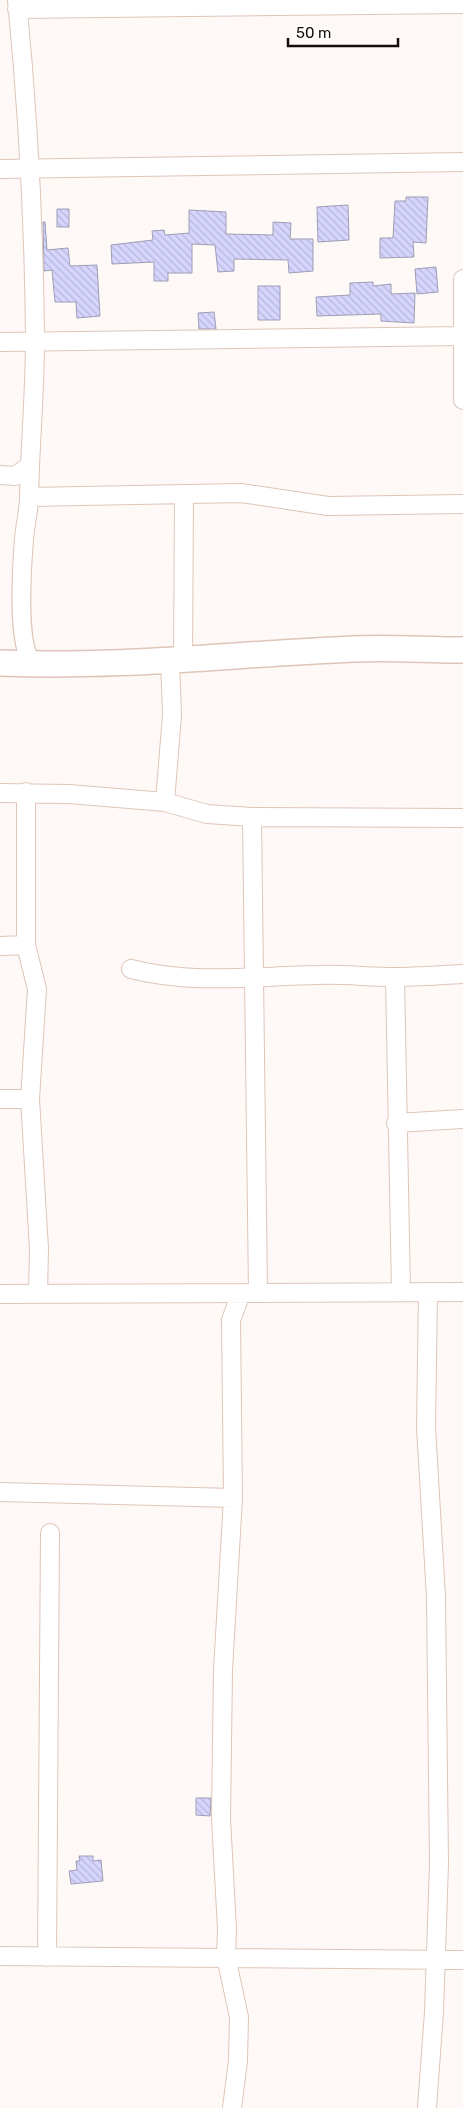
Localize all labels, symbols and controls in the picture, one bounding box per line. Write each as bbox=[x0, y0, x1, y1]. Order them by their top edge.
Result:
scale bar bbox=[288, 15, 398, 47]
text: 50 m bbox=[296, 24, 331, 42]

